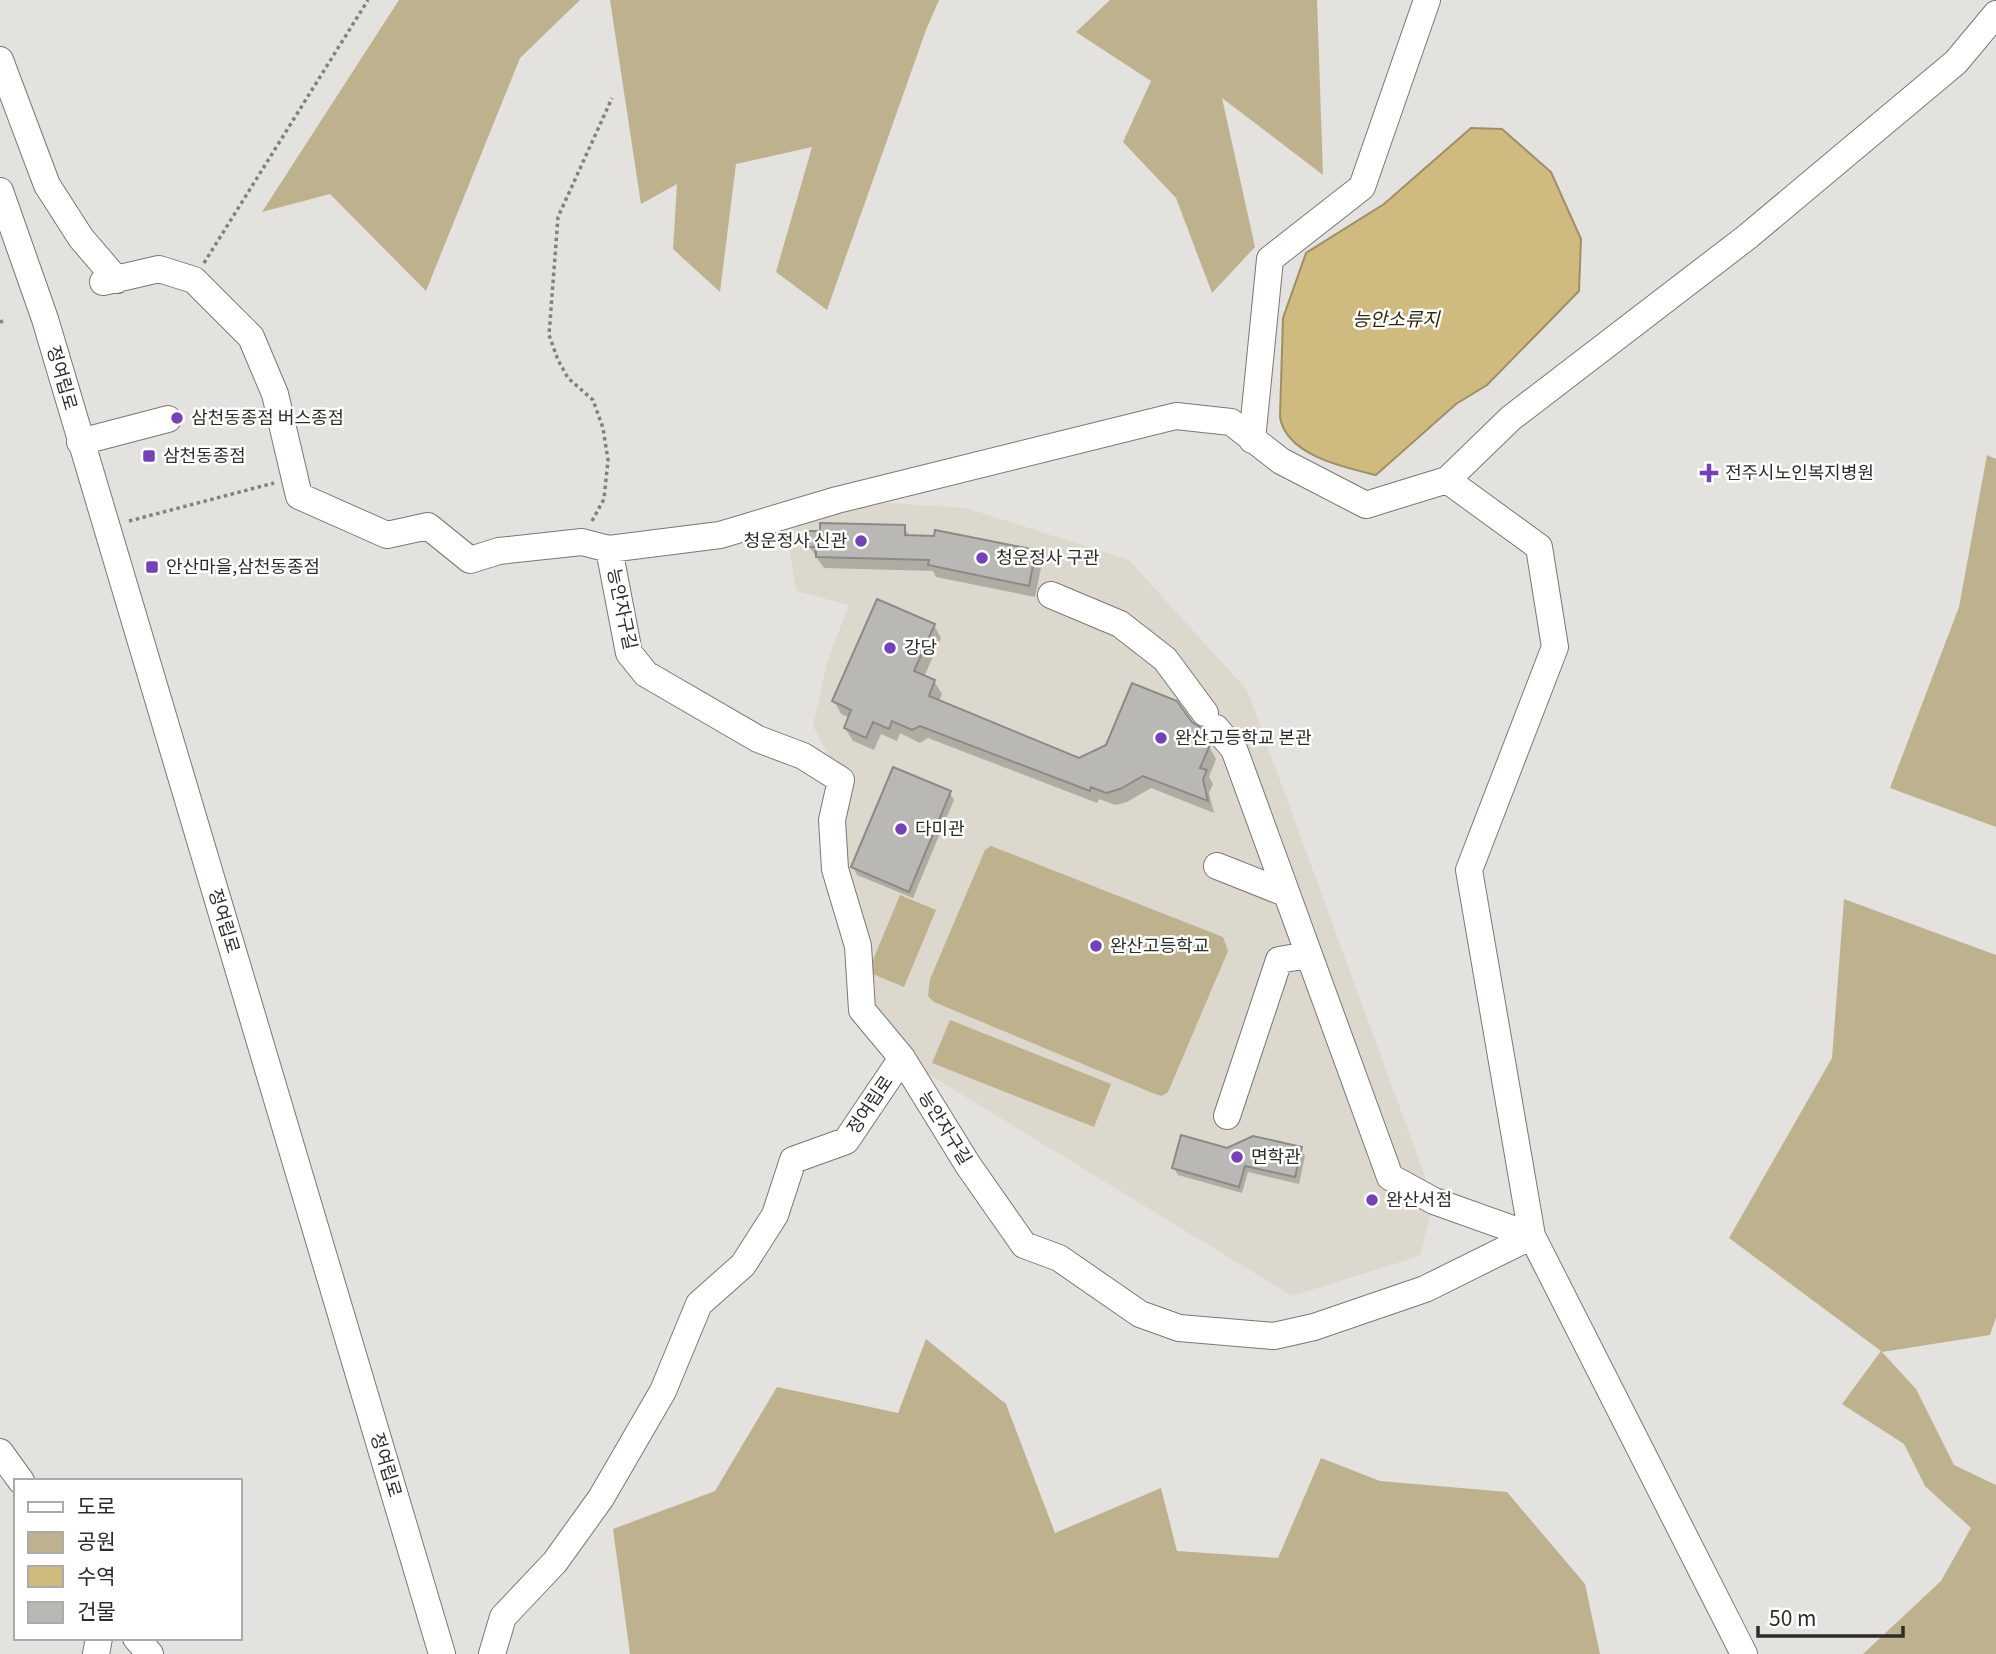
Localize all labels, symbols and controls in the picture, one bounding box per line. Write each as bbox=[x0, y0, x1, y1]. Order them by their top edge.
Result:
water label: 능안소류지 bbox=[1352, 304, 1441, 331]
street label: 정여립로 bbox=[42, 342, 86, 413]
place label: 삼천동종점 버스종점 bbox=[191, 403, 344, 429]
marker: 삼천동종점 버스종점 bbox=[169, 410, 185, 426]
place label: 삼천동종점 bbox=[163, 441, 246, 467]
marker: 삼천동종점 bbox=[141, 448, 157, 464]
place label: 전주시노인복지병원 bbox=[1725, 458, 1874, 484]
marker: 전주시노인복지병원 bbox=[1699, 463, 1719, 483]
place label: 청운정사 신관 bbox=[744, 526, 847, 552]
marker: 청운정사 신관 bbox=[853, 533, 869, 549]
place label: 청운정사 구관 bbox=[996, 543, 1100, 569]
marker: 청운정사 구관 bbox=[974, 550, 990, 566]
place label: 안산마을,삼천동종점 bbox=[166, 552, 320, 578]
marker: 안산마을,삼천동종점 bbox=[144, 559, 160, 575]
street label: 능안자구길 bbox=[603, 565, 645, 652]
place label: 강당 bbox=[904, 633, 937, 659]
marker: 강당 bbox=[882, 640, 898, 656]
place label: 완산고등학교 본관 bbox=[1175, 723, 1312, 749]
marker: 완산고등학교 본관 bbox=[1153, 730, 1169, 746]
place label: 다미관 bbox=[915, 814, 965, 840]
marker: 다미관 bbox=[893, 821, 909, 837]
street label: 정여립로 bbox=[204, 885, 248, 956]
place label: 완산고등학교 bbox=[1110, 931, 1209, 957]
marker: 완산고등학교 bbox=[1088, 938, 1104, 954]
street label: 정여립로 bbox=[839, 1069, 898, 1139]
street label: 능안자구길 bbox=[914, 1085, 980, 1169]
place label: 면학관 bbox=[1251, 1142, 1301, 1168]
marker: 면학관 bbox=[1229, 1149, 1245, 1165]
place label: 완산서점 bbox=[1386, 1185, 1452, 1211]
marker: 완산서점 bbox=[1364, 1192, 1380, 1208]
street label: 정여립로 bbox=[366, 1429, 410, 1500]
legend bbox=[14, 1479, 242, 1640]
text: 도로 bbox=[77, 1490, 116, 1520]
text: 공원 bbox=[77, 1525, 116, 1555]
text: 수역 bbox=[77, 1560, 116, 1590]
scale bar bbox=[1758, 1594, 1903, 1638]
text: 건물 bbox=[77, 1595, 116, 1625]
text: 50 m bbox=[1769, 1602, 1816, 1632]

